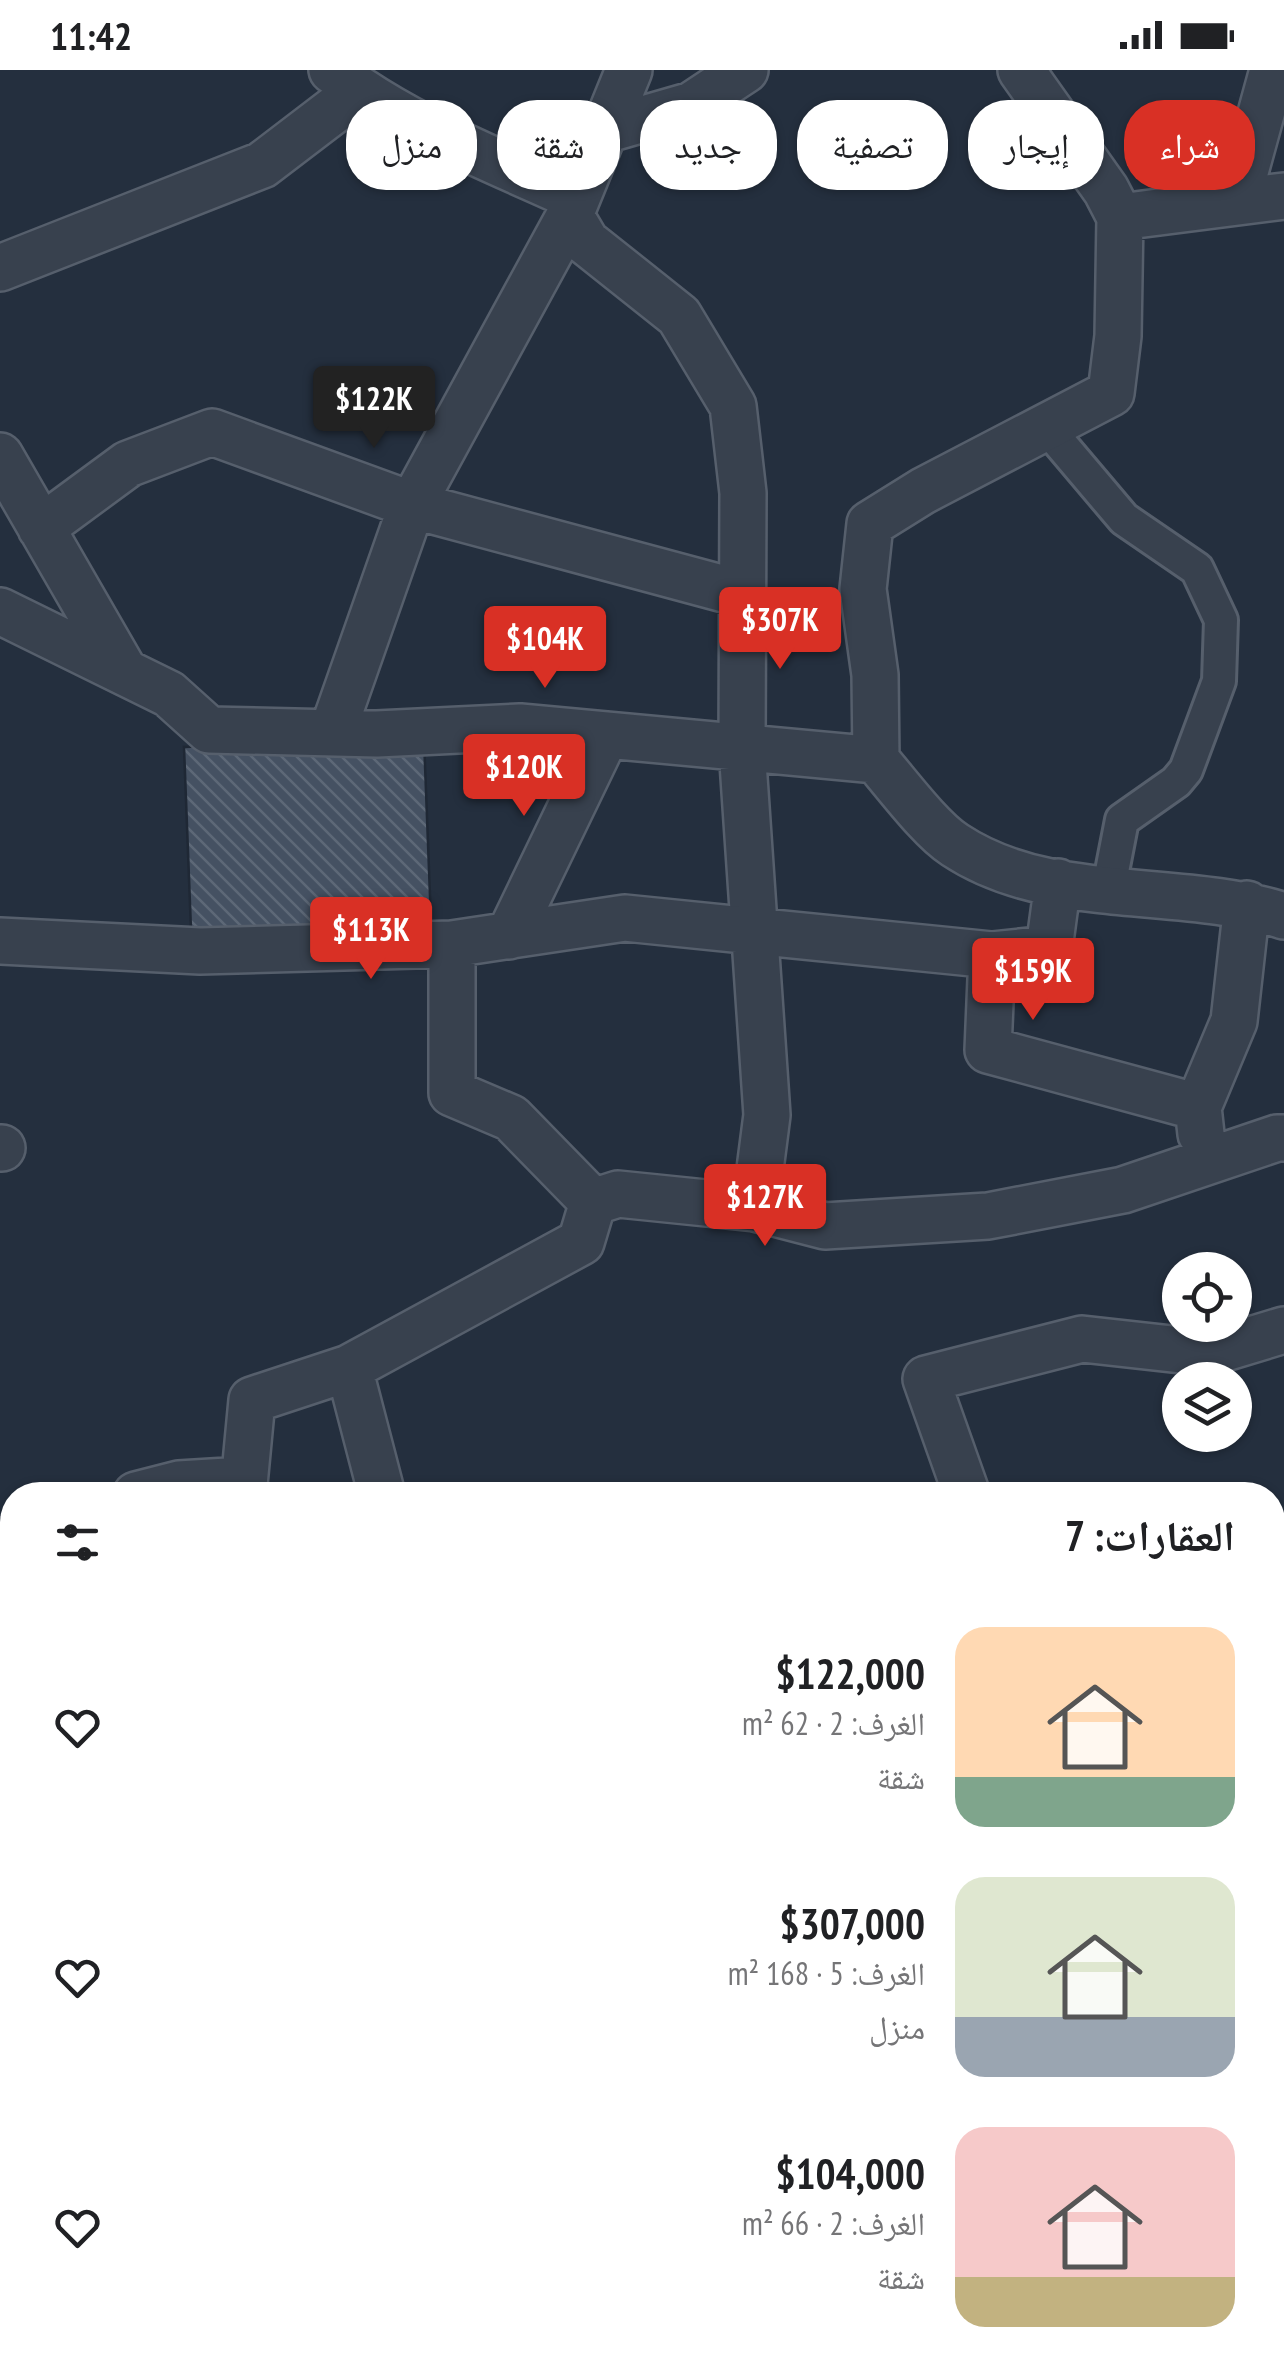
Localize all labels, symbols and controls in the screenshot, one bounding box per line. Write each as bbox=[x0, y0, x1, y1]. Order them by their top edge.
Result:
text: 11:42 bbox=[50, 11, 132, 60]
chip: منزل bbox=[346, 100, 477, 190]
chip: شقة bbox=[497, 100, 620, 190]
chip: جديد bbox=[640, 100, 777, 190]
chip: تصفية bbox=[797, 100, 948, 190]
chip: إيجار bbox=[968, 100, 1104, 190]
chip: شراء bbox=[1124, 100, 1255, 190]
pin: $122K bbox=[304, 366, 444, 451]
text: $122K bbox=[335, 377, 413, 419]
pin: $307K bbox=[710, 587, 850, 672]
text: $307K bbox=[741, 598, 819, 640]
pin: $104K bbox=[475, 606, 615, 691]
text: $104K bbox=[506, 617, 584, 659]
pin: $120K bbox=[454, 734, 594, 819]
text: $120K bbox=[485, 745, 563, 787]
pin: $113K bbox=[301, 897, 441, 982]
text: $113K bbox=[332, 908, 410, 950]
pin: $159K bbox=[963, 938, 1103, 1023]
text: $159K bbox=[994, 949, 1072, 991]
pin: $127K bbox=[695, 1164, 835, 1249]
text: $127K bbox=[726, 1175, 804, 1217]
map controls bbox=[1162, 1252, 1252, 1452]
button: locate bbox=[1162, 1252, 1252, 1342]
button: layers bbox=[1162, 1362, 1252, 1452]
text: العقارات: 7 bbox=[1065, 1508, 1235, 1563]
icon: filters bbox=[50, 1515, 105, 1570]
text: $122,000 bbox=[775, 1646, 925, 1701]
icon: home bbox=[1035, 1667, 1155, 1787]
icon: heart bbox=[50, 1700, 105, 1755]
text: الغرف: 2 · 62 m² bbox=[742, 1702, 925, 1744]
text: شقة bbox=[877, 1756, 925, 1798]
text: $307,000 bbox=[780, 1896, 925, 1951]
icon: home bbox=[1035, 1917, 1155, 2037]
icon: heart bbox=[50, 1950, 105, 2005]
text: الغرف: 5 · 168 m² bbox=[728, 1952, 925, 1994]
text: منزل bbox=[869, 2006, 925, 2048]
text: $104,000 bbox=[775, 2146, 925, 2201]
icon: home bbox=[1035, 2167, 1155, 2287]
icon: heart bbox=[50, 2200, 105, 2255]
text: الغرف: 2 · 66 m² bbox=[742, 2202, 925, 2244]
text: شقة bbox=[877, 2256, 925, 2298]

